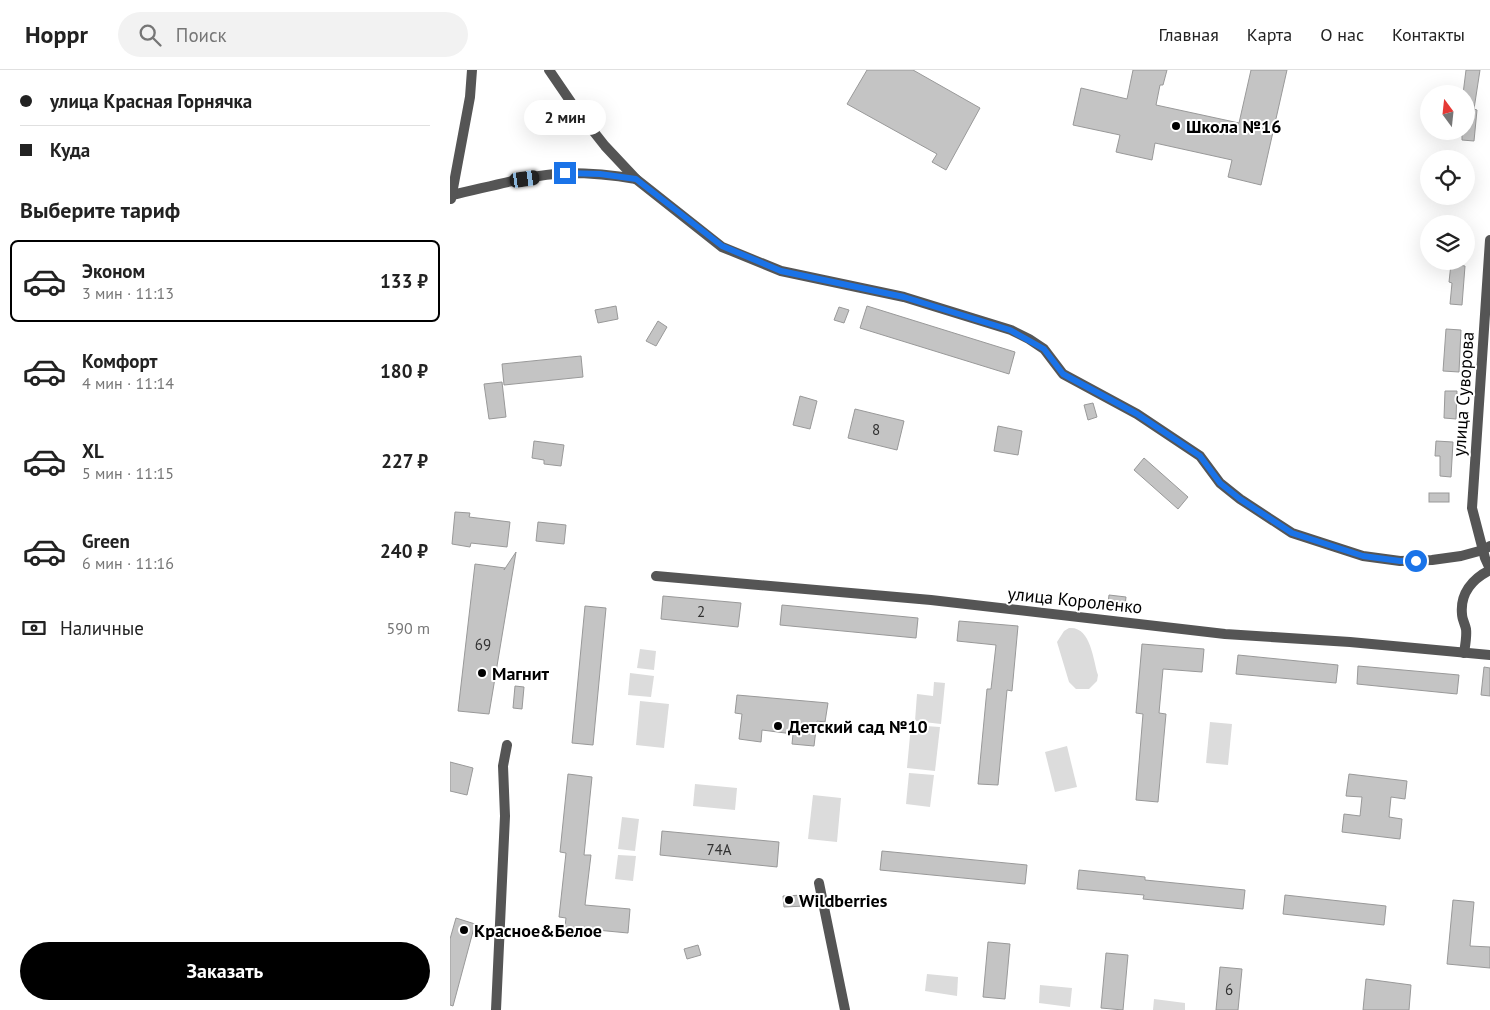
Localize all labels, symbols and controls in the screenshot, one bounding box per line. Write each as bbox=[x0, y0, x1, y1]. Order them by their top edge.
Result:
search box bbox=[118, 12, 468, 57]
text: Hoppr bbox=[25, 19, 88, 50]
icon: search bbox=[136, 21, 164, 49]
text: Поиск bbox=[176, 23, 227, 47]
text: Главная bbox=[1158, 23, 1219, 46]
text: Карта bbox=[1247, 23, 1292, 46]
text: О нас bbox=[1320, 23, 1364, 46]
text: Контакты bbox=[1392, 23, 1465, 46]
north arrow bbox=[1420, 85, 1475, 140]
map controls bbox=[1420, 85, 1475, 270]
text: улица Красная Горнячка bbox=[50, 89, 252, 113]
callout: 2 мин bbox=[524, 101, 606, 136]
text: 2 мин bbox=[544, 107, 586, 127]
place label: Школа №16 bbox=[1186, 115, 1281, 138]
marker: Школа №16 bbox=[1170, 120, 1182, 132]
text: Куда bbox=[50, 138, 90, 162]
button: locate bbox=[1420, 150, 1475, 205]
route end bbox=[554, 162, 576, 184]
car bbox=[509, 169, 540, 189]
text: Выберите тариф bbox=[20, 196, 180, 224]
button: layers bbox=[1420, 215, 1475, 270]
icon: car bbox=[22, 259, 67, 304]
text: Эконом bbox=[82, 259, 145, 283]
text: 133 ₽ bbox=[380, 269, 428, 293]
text: 3 мин · 11:13 bbox=[82, 283, 174, 303]
street label: улица Суворова bbox=[1447, 331, 1479, 457]
icon: car bbox=[22, 349, 67, 394]
text: Комфорт bbox=[82, 349, 158, 373]
text: 180 ₽ bbox=[380, 359, 428, 383]
text: 4 мин · 11:14 bbox=[82, 373, 174, 393]
house number: 8 bbox=[872, 420, 880, 439]
icon: car bbox=[22, 439, 67, 484]
text: XL bbox=[82, 439, 104, 463]
text: 227 ₽ bbox=[381, 449, 428, 473]
text: 5 мин · 11:15 bbox=[82, 463, 174, 483]
icon: car bbox=[22, 529, 67, 574]
text: Green bbox=[82, 529, 130, 553]
text: 240 ₽ bbox=[380, 539, 428, 563]
route start bbox=[1405, 550, 1427, 572]
text: 6 мин · 11:16 bbox=[82, 553, 174, 573]
street label: улица Короленко bbox=[1007, 581, 1143, 619]
house number: 2 bbox=[697, 602, 705, 621]
icon: cash bbox=[20, 614, 48, 642]
text: Наличные bbox=[60, 616, 144, 640]
text: 590 m bbox=[387, 618, 430, 638]
house number: 69 bbox=[475, 635, 491, 654]
place label: Магнит bbox=[492, 662, 550, 685]
marker: Магнит bbox=[476, 667, 488, 679]
place label: Детский сад №10 bbox=[788, 715, 928, 738]
marker: Детский сад №10 bbox=[772, 720, 784, 732]
house number: 74А bbox=[706, 840, 732, 859]
place label: Wildberries bbox=[799, 889, 888, 912]
marker: Wildberries bbox=[783, 894, 795, 906]
place label: Красное&Белое bbox=[474, 919, 602, 942]
marker: Красное&Белое bbox=[458, 924, 470, 936]
button: Заказать bbox=[20, 942, 430, 1000]
house number: 6 bbox=[1225, 980, 1233, 999]

